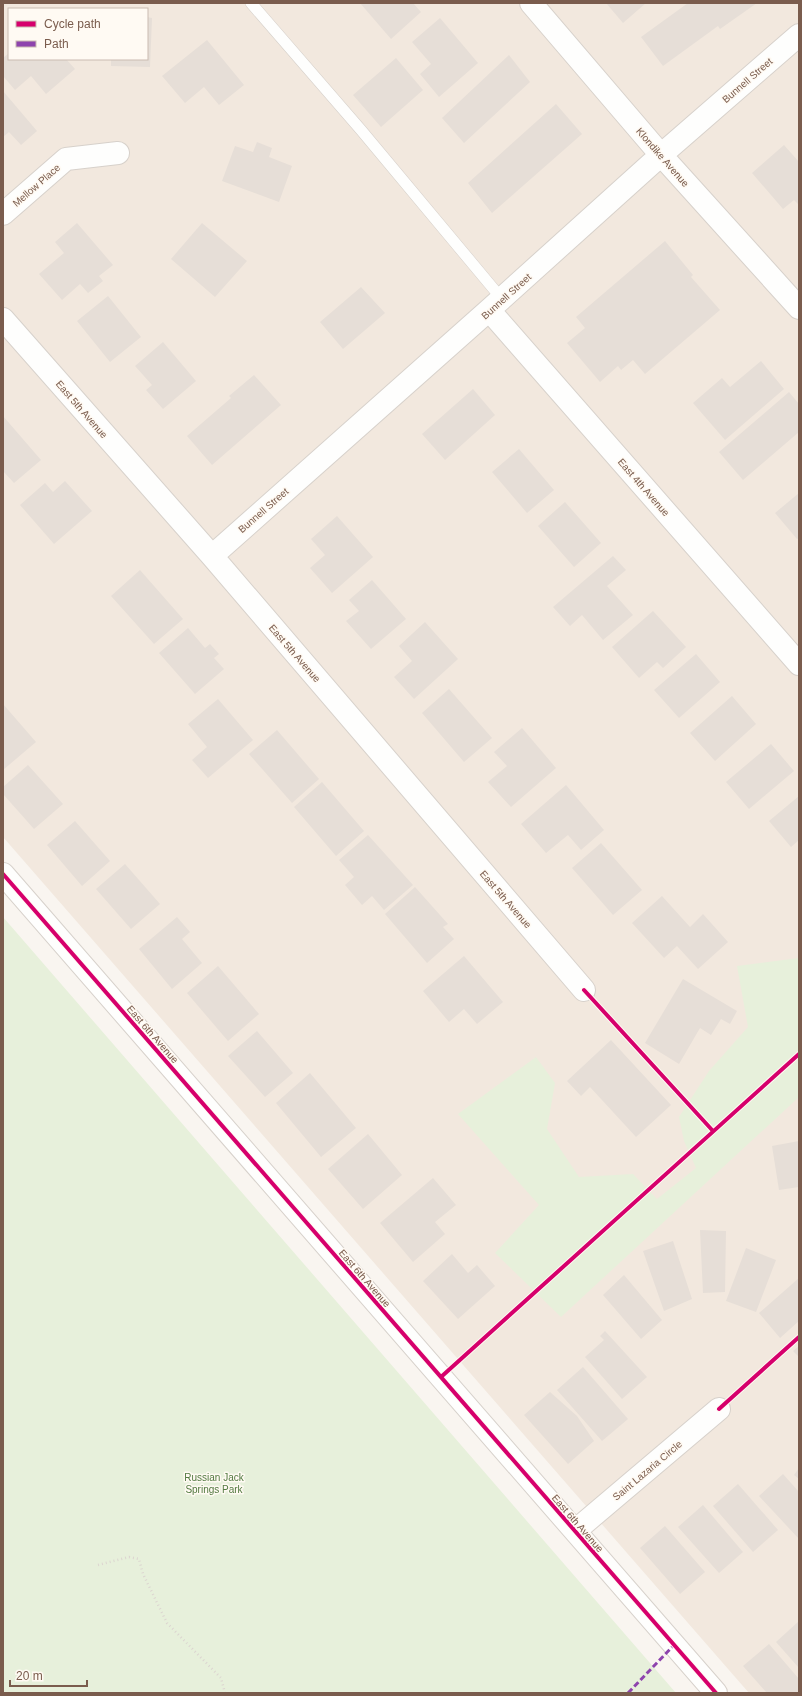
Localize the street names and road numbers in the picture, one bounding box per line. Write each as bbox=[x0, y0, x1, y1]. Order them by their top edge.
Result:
street label: Bunnell Street bbox=[720, 55, 775, 105]
street label: Klondike Avenue bbox=[634, 126, 691, 189]
street label: Mellow Place bbox=[10, 162, 62, 209]
street label: Bunnell Street bbox=[479, 271, 534, 321]
street label: East 5th Avenue bbox=[54, 378, 110, 441]
street label: East 4th Avenue bbox=[616, 456, 672, 519]
street label: Bunnell Street bbox=[236, 485, 291, 535]
street label: East 5th Avenue bbox=[267, 622, 323, 685]
street label: East 5th Avenue bbox=[478, 868, 534, 931]
street label: East 6th Avenue bbox=[125, 1003, 181, 1066]
street label: East 6th Avenue bbox=[337, 1247, 393, 1310]
street label: Saint Lazaria Circle bbox=[611, 1438, 684, 1502]
street label: East 6th Avenue bbox=[550, 1492, 606, 1555]

